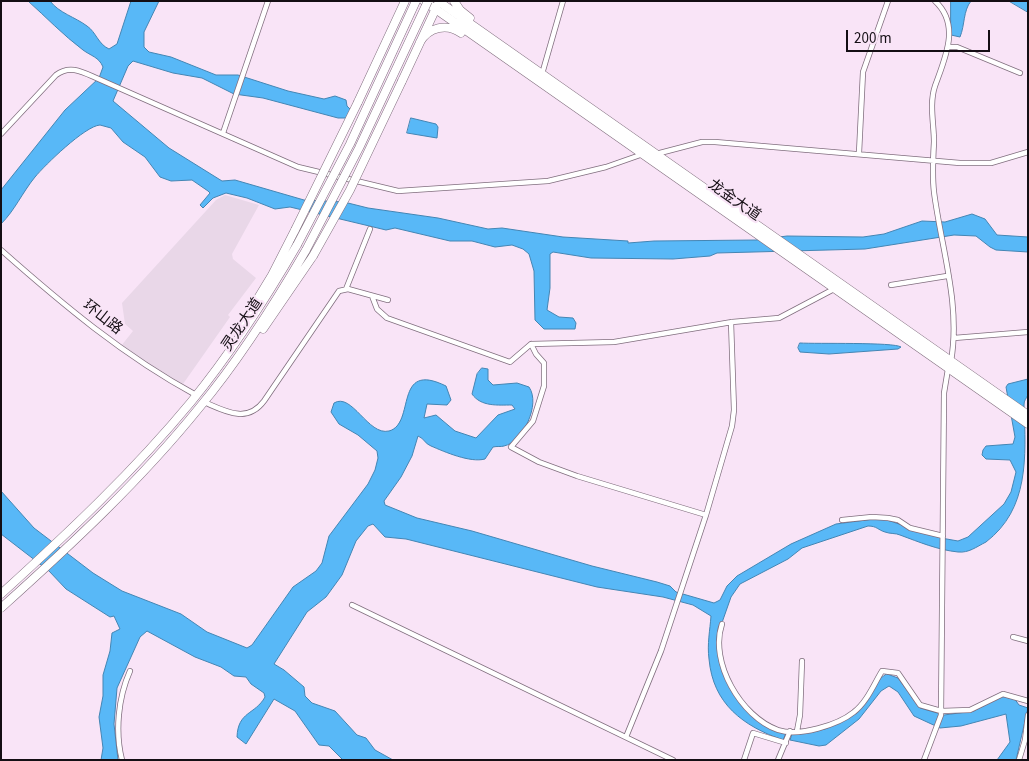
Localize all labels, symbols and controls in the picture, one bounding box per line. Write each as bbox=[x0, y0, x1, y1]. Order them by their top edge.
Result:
scale bar bbox=[849, 20, 993, 52]
text: 200 m bbox=[854, 28, 892, 49]
street label: 龙金大道 bbox=[704, 176, 764, 226]
street label: 灵龙大道 bbox=[219, 295, 267, 355]
street label: 环山路 bbox=[79, 297, 125, 339]

